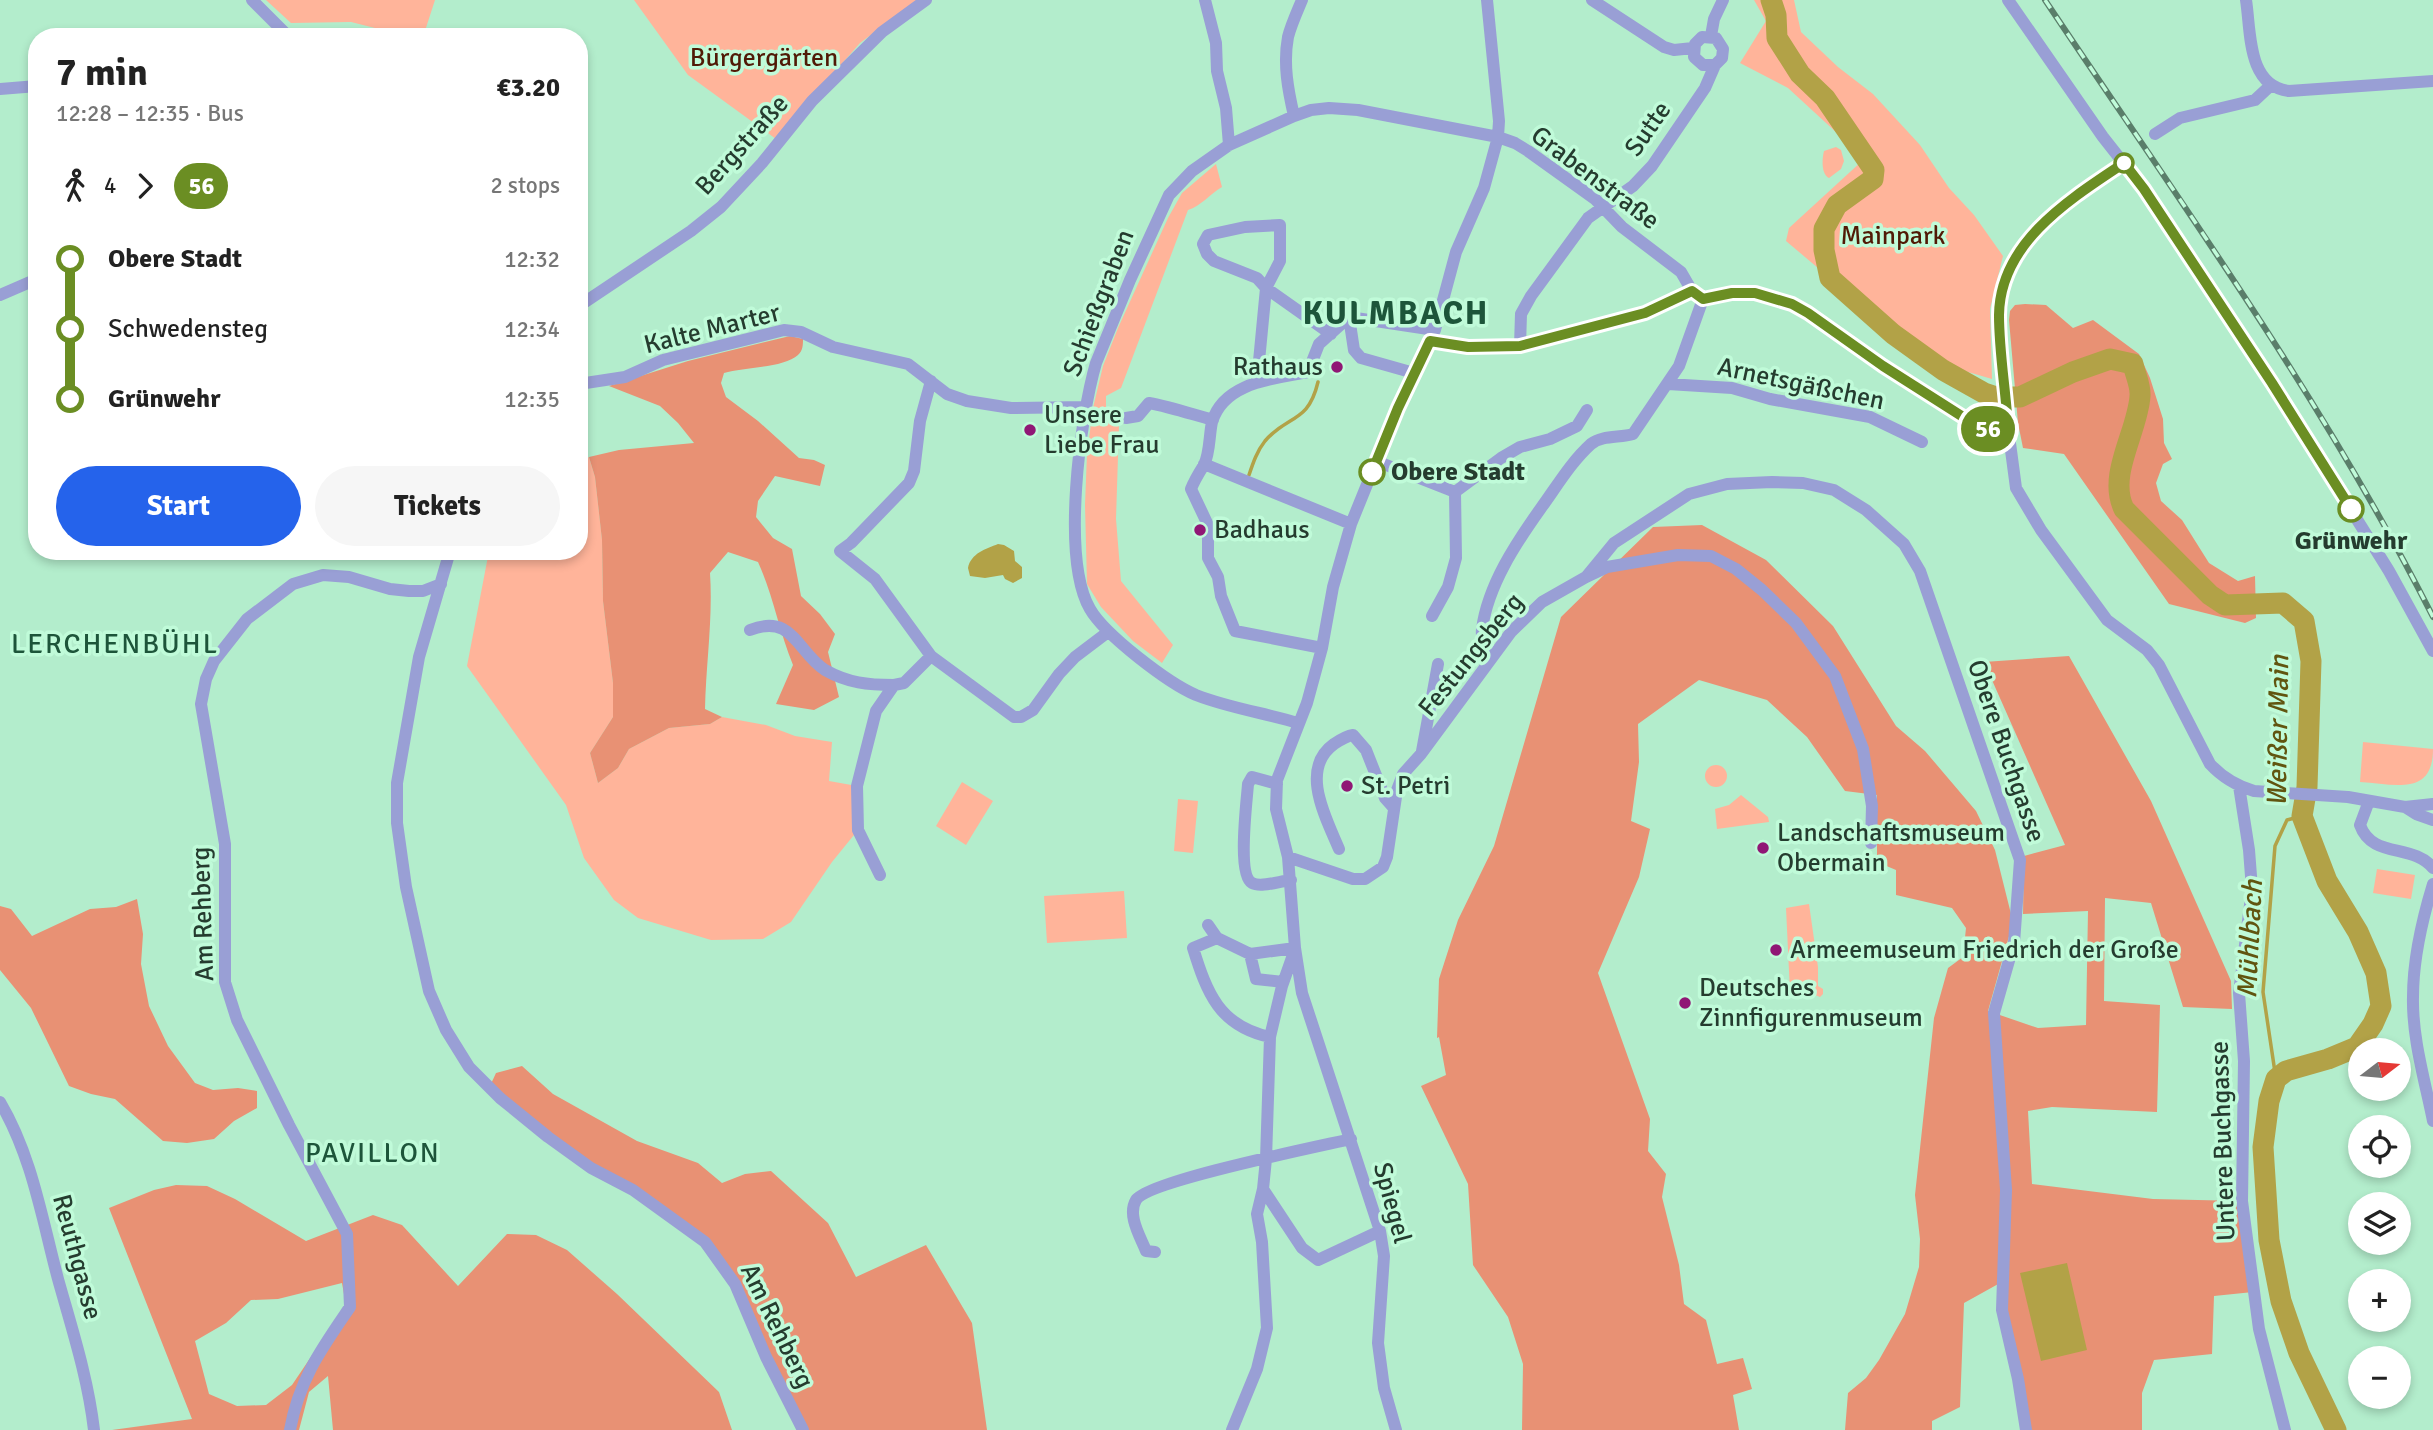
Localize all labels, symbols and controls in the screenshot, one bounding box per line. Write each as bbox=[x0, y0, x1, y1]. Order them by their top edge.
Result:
park label: Bürgergärten bbox=[690, 42, 838, 74]
text: 7 min bbox=[56, 49, 148, 96]
text: €3.20 bbox=[496, 72, 560, 104]
street label: Bergstraße bbox=[689, 88, 795, 202]
street label: Sutte bbox=[1618, 95, 1678, 163]
text: 12:28 – 12:35 · Bus bbox=[56, 99, 244, 128]
street label: Grabenstraße bbox=[1524, 119, 1666, 237]
unlabelled marker bbox=[2114, 153, 2134, 173]
icon: walk bbox=[56, 167, 94, 205]
icon: forward bbox=[126, 167, 164, 205]
text: 4 bbox=[104, 171, 116, 200]
text: 56 bbox=[188, 171, 214, 201]
text: 2 stops bbox=[490, 171, 560, 200]
park label: Mainpark bbox=[1840, 220, 1946, 252]
street label: Schießgraben bbox=[1056, 225, 1142, 381]
text: Obere Stadt bbox=[108, 243, 242, 275]
text: 12:32 bbox=[504, 245, 560, 274]
district label: KULMBACH bbox=[1303, 293, 1489, 334]
street label: Kalte Marter bbox=[641, 297, 784, 361]
text: Schwedensteg bbox=[108, 313, 268, 345]
text: 12:34 bbox=[504, 315, 560, 344]
place label: Rathaus bbox=[1233, 351, 1323, 383]
street label: Arnetsgäßchen bbox=[1715, 351, 1887, 417]
marker: Rathaus bbox=[1329, 359, 1345, 375]
text: Grünwehr bbox=[108, 383, 220, 415]
text: 12:35 bbox=[504, 385, 560, 414]
place label: Unsere Liebe Frau bbox=[1044, 399, 1159, 461]
line badge: 56 bbox=[1956, 406, 2020, 452]
text: 56 bbox=[1975, 414, 2001, 444]
marker: Unsere Liebe Frau bbox=[1022, 422, 1038, 438]
place label: Obere Stadt bbox=[1391, 456, 1525, 488]
marker: Obere Stadt bbox=[1359, 459, 1385, 485]
button: Start bbox=[56, 466, 301, 546]
button: Tickets bbox=[315, 466, 560, 546]
marker: Grünwehr bbox=[2338, 496, 2364, 522]
place label: Badhaus bbox=[1214, 514, 1310, 546]
marker: Badhaus bbox=[1192, 522, 1208, 538]
place label: Grünwehr bbox=[2295, 525, 2408, 557]
street label: Festungsberg bbox=[1411, 587, 1531, 723]
district label: LERCHENBÜHL bbox=[11, 627, 219, 661]
water label: Weißer Main bbox=[2260, 654, 2296, 807]
street label: Obere Buchgasse bbox=[1960, 656, 2052, 846]
place label: St. Petri bbox=[1361, 770, 1450, 802]
marker: St. Petri bbox=[1339, 778, 1355, 794]
place label: Landschaftsmuseum Obermain bbox=[1777, 817, 2005, 879]
marker: Landschaftsmuseum Obermain bbox=[1755, 840, 1771, 856]
street label: Am Rehberg bbox=[185, 846, 221, 982]
water label: Mühlbach bbox=[2230, 878, 2270, 999]
place label: Armeemuseum Friedrich der Große bbox=[1790, 934, 2179, 966]
marker: Armeemuseum Friedrich der Große bbox=[1768, 942, 1784, 958]
place label: Deutsches Zinnfigurenmuseum bbox=[1699, 972, 1923, 1034]
marker: Deutsches Zinnfigurenmuseum bbox=[1677, 995, 1693, 1011]
north arrow bbox=[2348, 1038, 2412, 1101]
map controls bbox=[2348, 1038, 2411, 1409]
street label: Untere Buchgasse bbox=[2204, 1040, 2242, 1242]
button: locate bbox=[2348, 1115, 2411, 1178]
district label: PAVILLON bbox=[305, 1136, 441, 1170]
street label: Spiegel bbox=[1366, 1159, 1418, 1247]
street label: Reuthgasse bbox=[45, 1191, 109, 1323]
button: layers bbox=[2348, 1192, 2411, 1255]
street label: Am Rehberg bbox=[733, 1259, 821, 1393]
button: + bbox=[2348, 1269, 2411, 1332]
button: − bbox=[2348, 1346, 2411, 1409]

